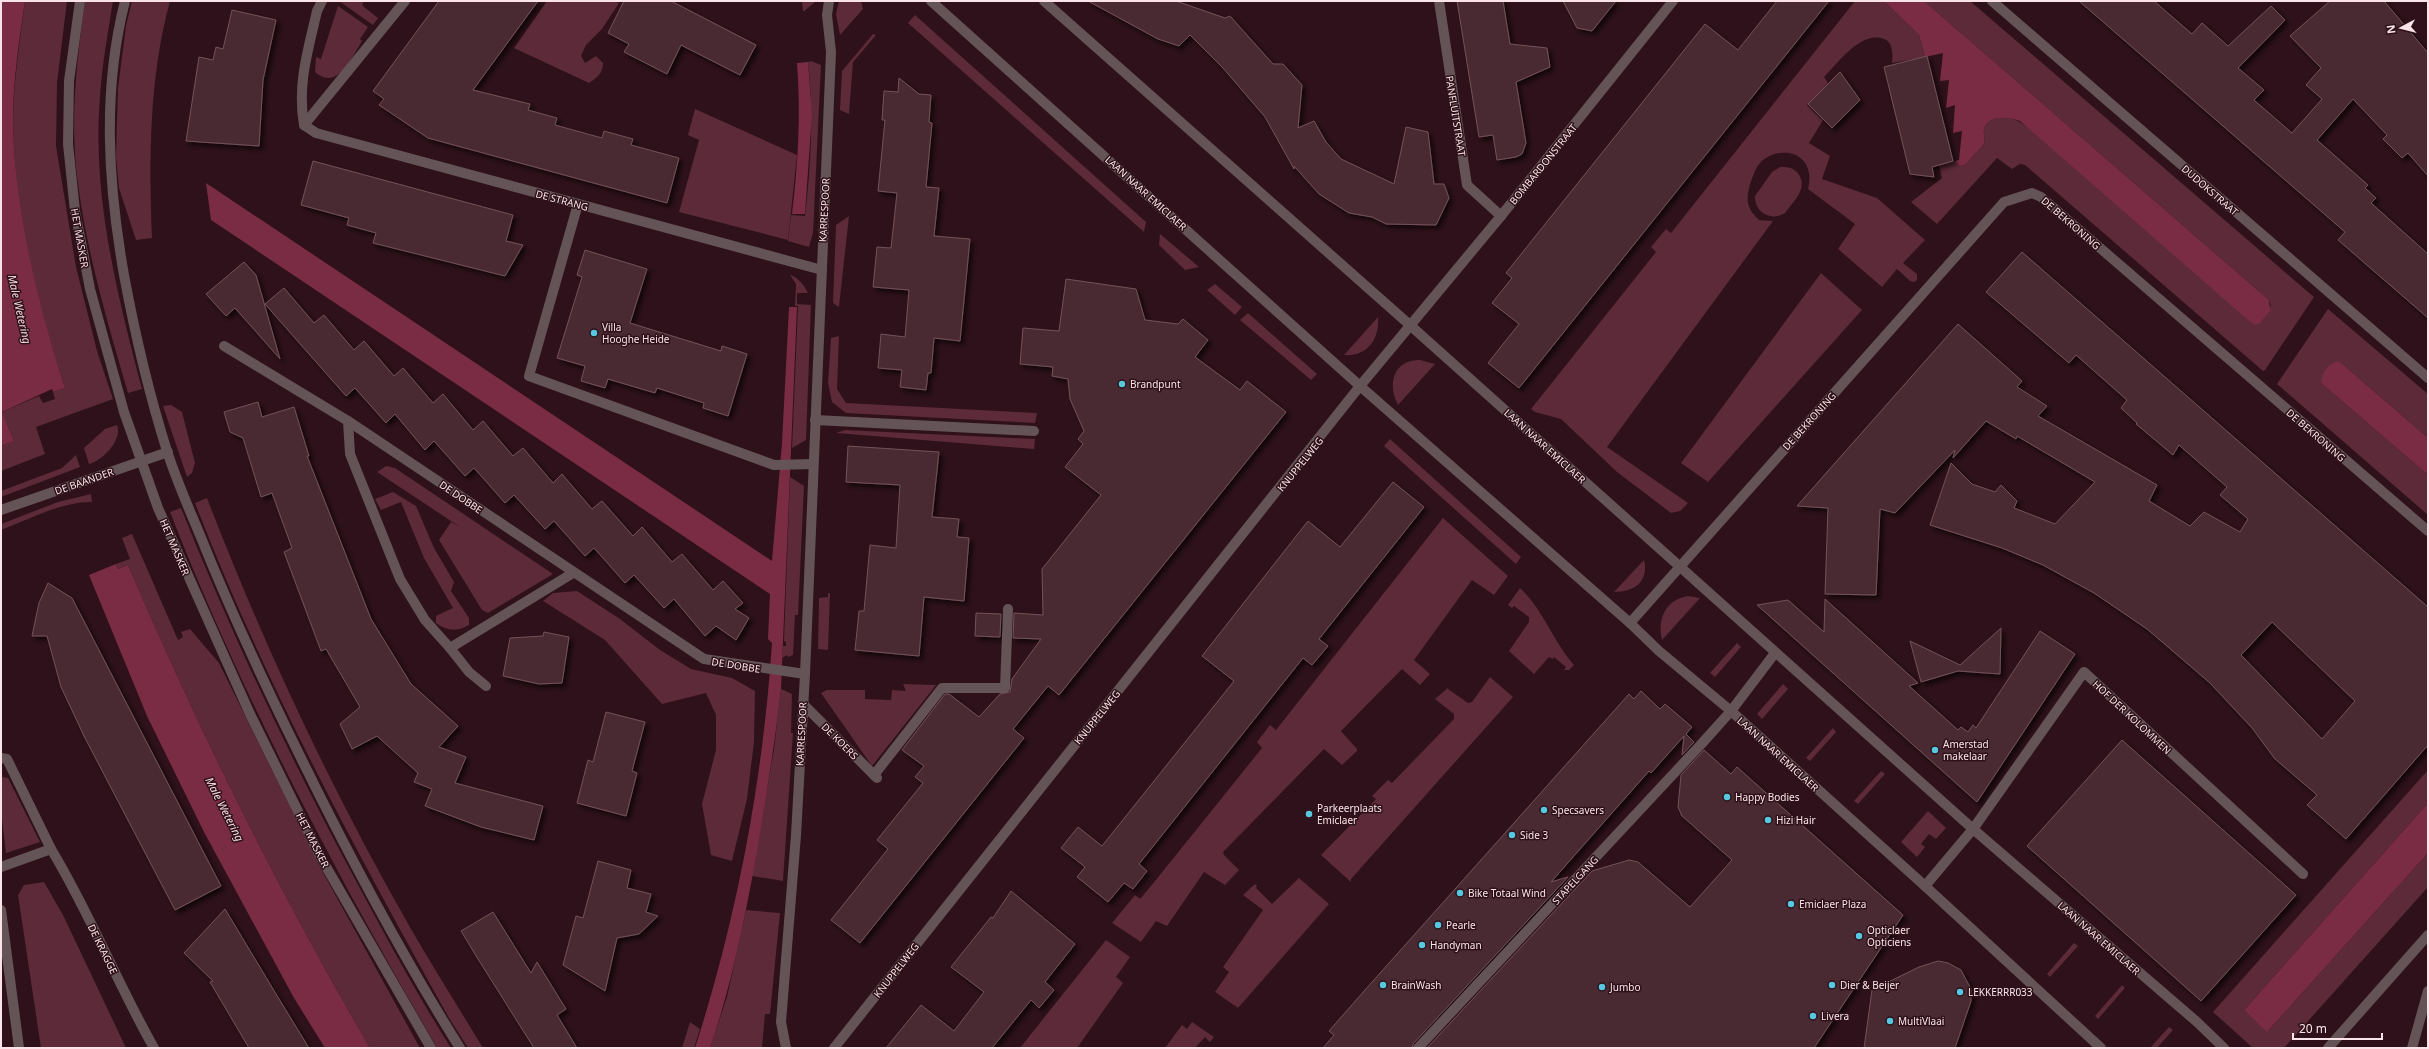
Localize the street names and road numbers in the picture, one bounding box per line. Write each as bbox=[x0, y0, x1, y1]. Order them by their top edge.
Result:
street label: PANFLUITSTRAAT bbox=[1443, 75, 1469, 158]
street label: BOMBARDONSTRAAT bbox=[1506, 120, 1580, 207]
street label: LAAN NAAR EMICLAER bbox=[1102, 153, 1190, 234]
street label: DUDOKSTRAAT bbox=[2179, 161, 2242, 219]
street label: KARRESPOOR bbox=[815, 177, 833, 242]
street label: DE STRANG bbox=[534, 186, 590, 214]
street label: DE BEKRONING bbox=[2039, 194, 2103, 252]
street label: HET MASKER bbox=[68, 207, 92, 270]
street label: DE BEKRONING bbox=[1779, 389, 1839, 453]
street label: LAAN NAAR EMICLAER bbox=[1501, 406, 1589, 487]
street label: DE BEKRONING bbox=[2284, 406, 2348, 464]
street label: KNUPPELWEG bbox=[1274, 434, 1326, 494]
street label: DE BAANDER bbox=[53, 464, 116, 498]
street label: DE DOBBE bbox=[437, 477, 485, 517]
street label: HET MASKER bbox=[157, 517, 193, 578]
street label: DE DOBBE bbox=[711, 654, 761, 676]
street label: HOF DER KOLOMMEN bbox=[2090, 677, 2174, 757]
street label: KNUPPELWEG bbox=[1071, 687, 1123, 747]
street label: KARRESPOOR bbox=[792, 701, 810, 766]
street label: LAAN NAAR EMICLAER bbox=[1734, 714, 1822, 795]
street label: DE KOERS bbox=[819, 720, 862, 763]
street label: HET MASKER bbox=[293, 810, 333, 871]
street label: STAPELGANG bbox=[1549, 853, 1601, 907]
street label: LAAN NAAR EMICLAER bbox=[2055, 898, 2144, 978]
street label: DE KRAGGE bbox=[85, 922, 121, 976]
street label: KNUPPELWEG bbox=[870, 940, 922, 1000]

